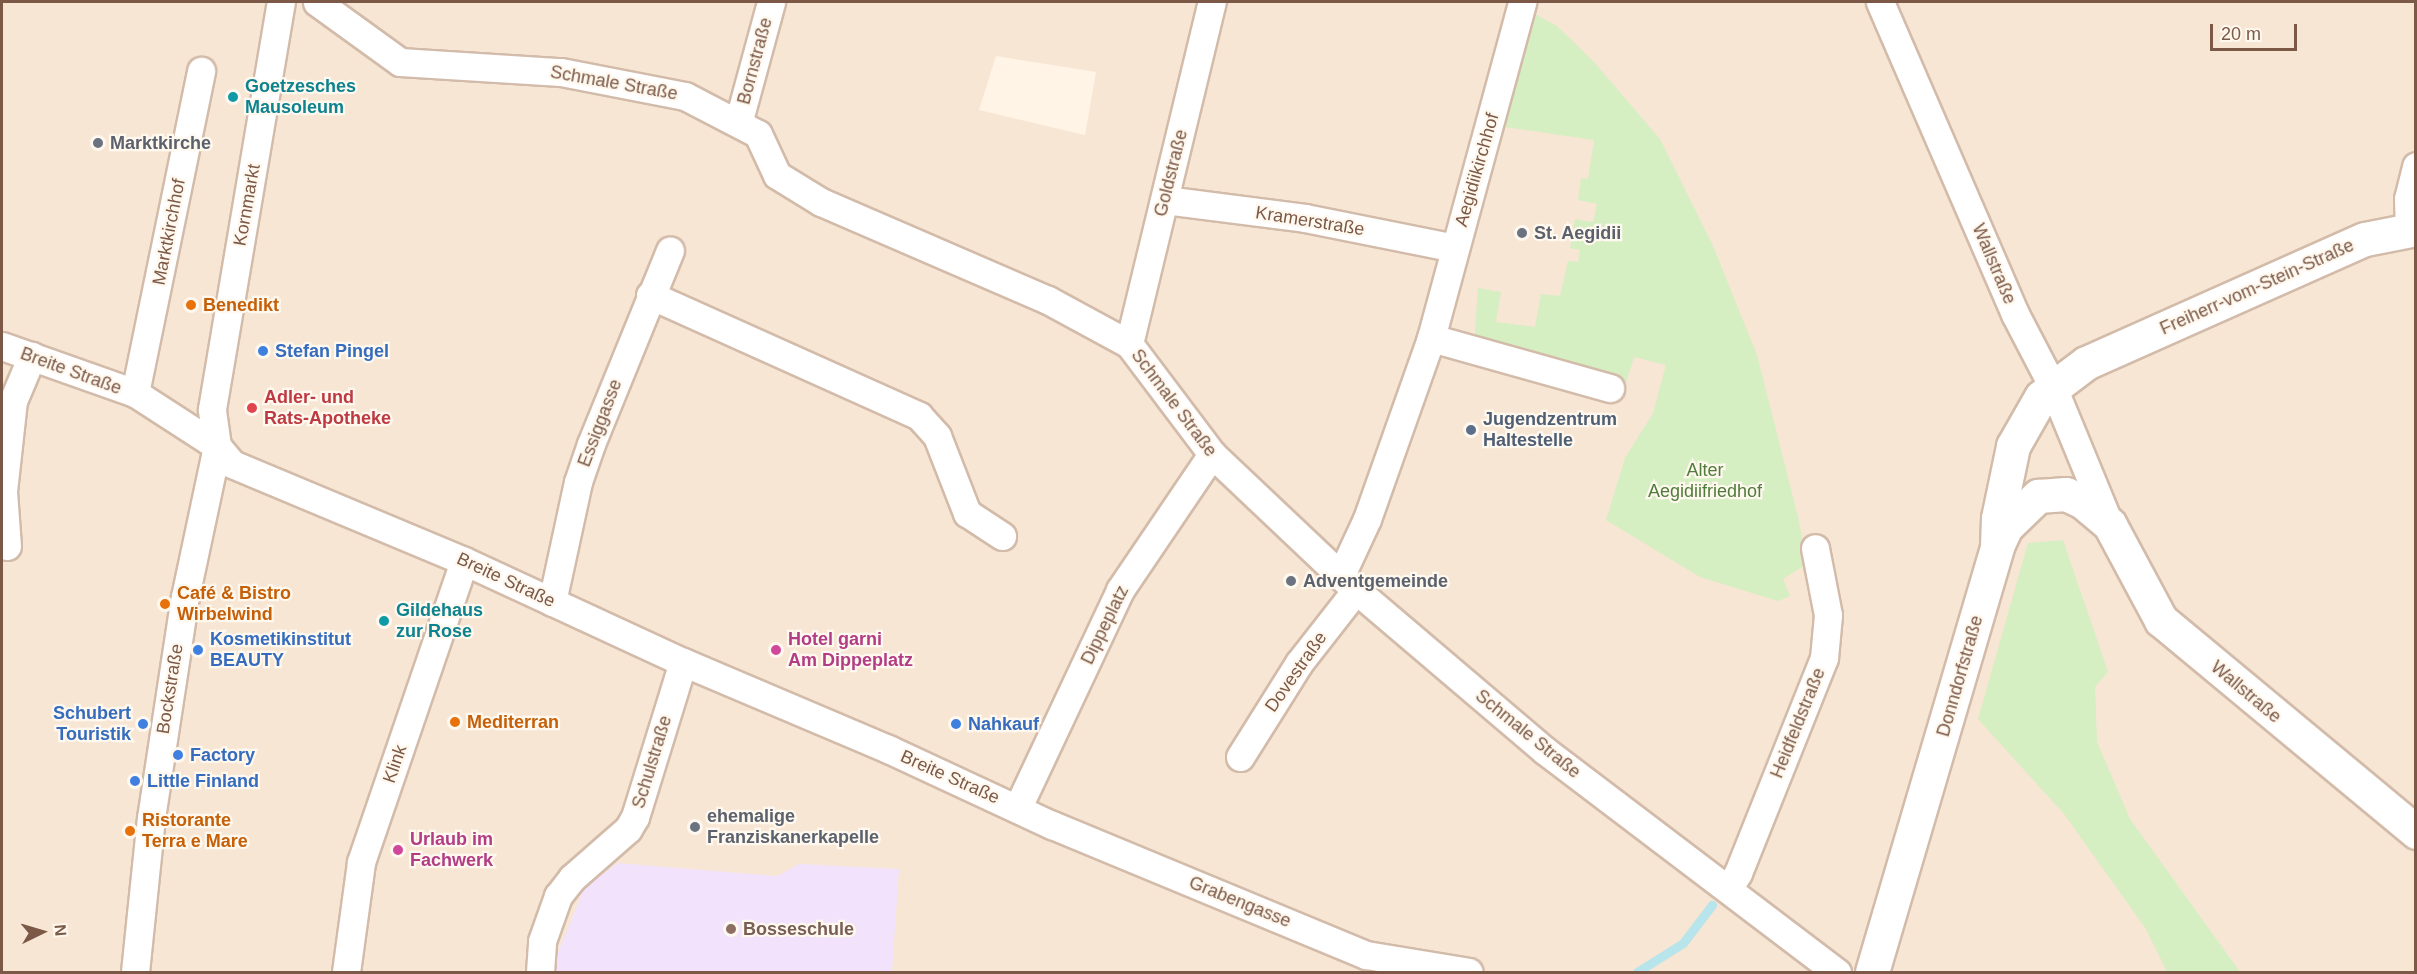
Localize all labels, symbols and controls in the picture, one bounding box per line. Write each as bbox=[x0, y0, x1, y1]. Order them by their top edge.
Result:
scale bar bbox=[2213, 12, 2300, 50]
street label: Bornstraße bbox=[733, 15, 777, 107]
text: 20 m bbox=[2221, 24, 2261, 44]
street label: Schmale Straße bbox=[549, 61, 679, 105]
place label: Goetzesches Mausoleum bbox=[245, 76, 356, 118]
marker: Goetzesches Mausoleum bbox=[226, 90, 240, 104]
street label: Aegidiikirchhof bbox=[1450, 111, 1504, 229]
street label: Goldstraße bbox=[1150, 127, 1192, 219]
place label: Marktkirche bbox=[110, 132, 211, 154]
marker: Marktkirche bbox=[91, 136, 105, 150]
street label: Kornmarkt bbox=[229, 162, 265, 248]
street label: Marktkirchhof bbox=[148, 177, 190, 287]
street label: Kramerstraße bbox=[1254, 202, 1366, 240]
street label: Wallstraße bbox=[1967, 221, 2021, 307]
place label: St. Aegidii bbox=[1534, 222, 1622, 244]
marker: St. Aegidii bbox=[1515, 226, 1529, 240]
street label: Freiherr-vom-Stein-Straße bbox=[2157, 234, 2357, 340]
place label: Benedikt bbox=[203, 294, 279, 316]
marker: Benedikt bbox=[184, 298, 198, 312]
place label: Stefan Pingel bbox=[275, 340, 389, 362]
street label: Breite Straße bbox=[17, 343, 125, 399]
marker: Stefan Pingel bbox=[256, 344, 270, 358]
street label: Schmale Straße bbox=[1127, 345, 1221, 461]
street label: Essiggasse bbox=[573, 376, 627, 470]
place label: Adler- und Rats-Apotheke bbox=[264, 387, 391, 430]
marker: Adler- und Rats-Apotheke bbox=[245, 401, 259, 415]
place label: Jugendzentrum Haltestelle bbox=[1483, 409, 1617, 452]
marker: Jugendzentrum Haltestelle bbox=[1464, 423, 1478, 437]
park label: Alter Aegidiifriedhof bbox=[1648, 460, 1762, 502]
street label: Breite Straße bbox=[453, 548, 559, 612]
place label: Adventgemeinde bbox=[1303, 570, 1448, 592]
marker: Adventgemeinde bbox=[1284, 574, 1298, 588]
street label: Dippeplatz bbox=[1077, 582, 1133, 668]
place label: Café & Bistro Wirbelwind bbox=[177, 583, 291, 626]
marker: Café & Bistro Wirbelwind bbox=[158, 597, 172, 611]
place label: Gildehaus zur Rose bbox=[396, 600, 483, 642]
street label: Donndorfstraße bbox=[1932, 613, 1988, 739]
marker: Gildehaus zur Rose bbox=[377, 614, 391, 628]
street label: Dovestraße bbox=[1260, 628, 1332, 716]
place label: Kosmetikinstitut BEAUTY bbox=[210, 629, 351, 672]
place label: Hotel garni Am Dippeplatz bbox=[788, 629, 913, 672]
street label: Bockstraße bbox=[152, 642, 188, 736]
marker: Kosmetikinstitut BEAUTY bbox=[191, 643, 205, 657]
marker: Hotel garni Am Dippeplatz bbox=[769, 643, 783, 657]
street label: Wallstraße bbox=[2206, 656, 2286, 728]
street label: Heidfeldstraße bbox=[1766, 665, 1830, 781]
street label: Schmale Straße bbox=[1471, 685, 1585, 783]
place label: Schubert Touristik bbox=[53, 703, 131, 746]
place label: Mediterran bbox=[467, 711, 559, 733]
street label: Schulstraße bbox=[628, 713, 676, 811]
place label: Nahkauf bbox=[968, 713, 1039, 735]
marker: Mediterran bbox=[448, 715, 462, 729]
marker: Schubert Touristik bbox=[136, 717, 150, 731]
marker: Nahkauf bbox=[949, 717, 963, 731]
street label: Klink bbox=[378, 742, 412, 786]
place label: Factory bbox=[190, 744, 255, 766]
street label: Breite Straße bbox=[897, 746, 1003, 808]
marker: Factory bbox=[171, 748, 185, 762]
place label: Little Finland bbox=[147, 770, 259, 792]
marker: Little Finland bbox=[128, 774, 142, 788]
place label: ehemalige Franziskanerkapelle bbox=[707, 806, 879, 848]
place label: Ristorante Terra e Mare bbox=[142, 810, 248, 852]
marker: ehemalige Franziskanerkapelle bbox=[688, 820, 702, 834]
marker: Ristorante Terra e Mare bbox=[123, 824, 137, 838]
place label: Urlaub im Fachwerk bbox=[410, 829, 493, 872]
marker: Urlaub im Fachwerk bbox=[391, 843, 405, 857]
street label: Grabengasse bbox=[1186, 872, 1294, 932]
north arrow bbox=[12, 902, 72, 962]
place label: Bosseschule bbox=[743, 918, 854, 940]
marker: Bosseschule bbox=[724, 922, 738, 936]
text: N bbox=[51, 924, 69, 937]

